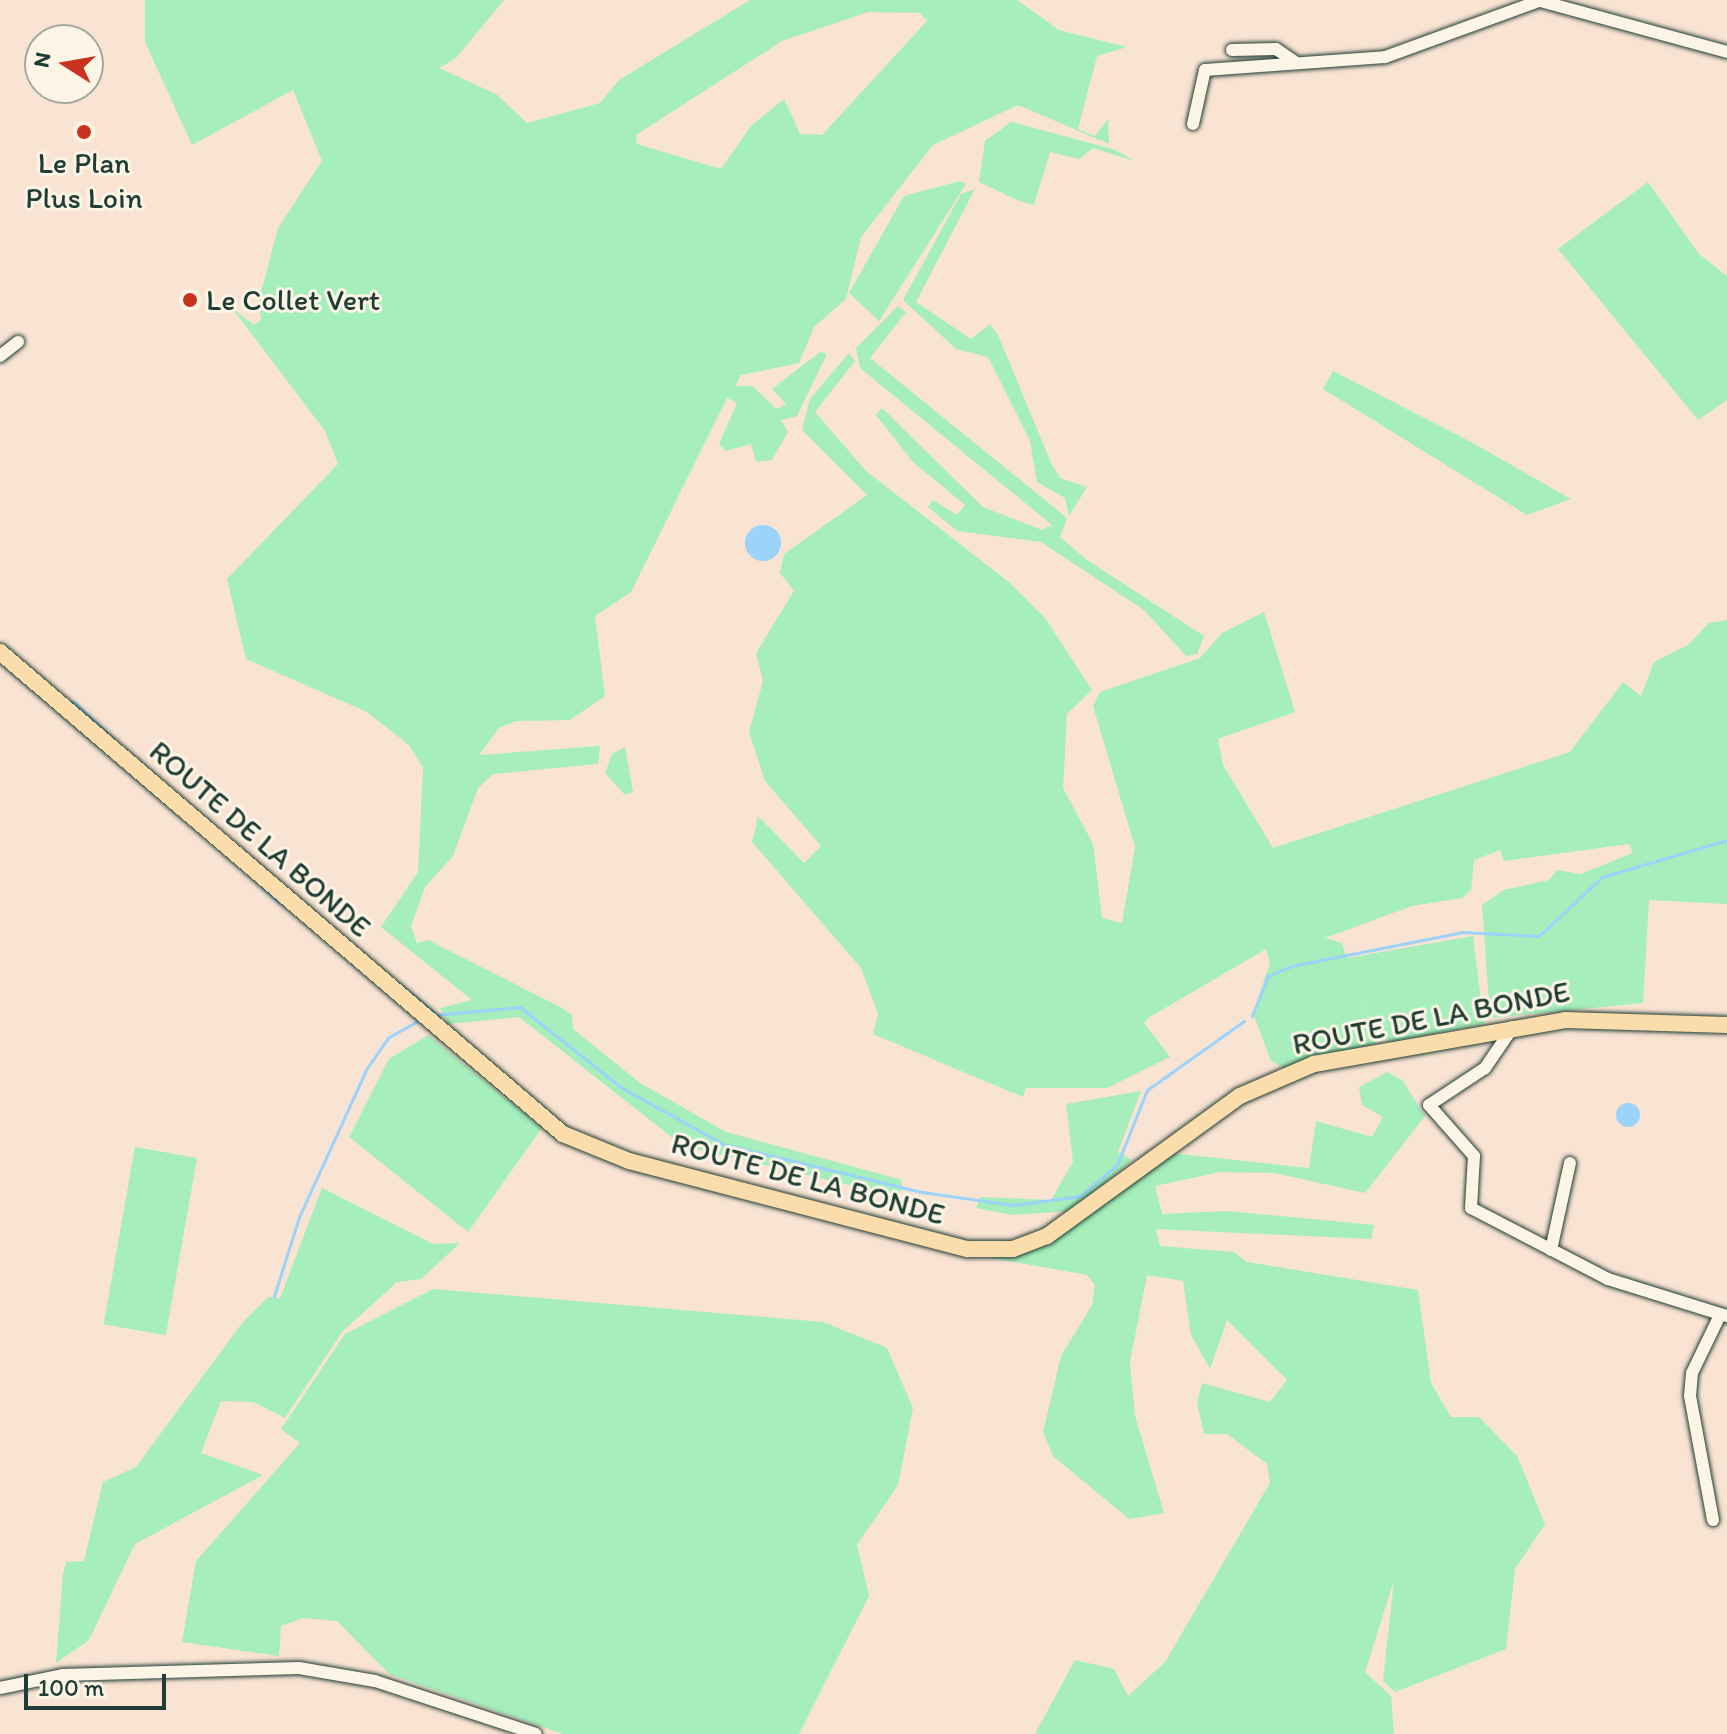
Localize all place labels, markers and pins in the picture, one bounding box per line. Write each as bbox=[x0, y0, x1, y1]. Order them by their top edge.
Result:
marker: Le Plan Plus Loin bbox=[75, 123, 93, 141]
place label: Le Plan Plus Loin bbox=[25, 145, 143, 216]
place label: Le Collet Vert bbox=[206, 282, 380, 318]
marker: Le Collet Vert bbox=[181, 291, 199, 309]

